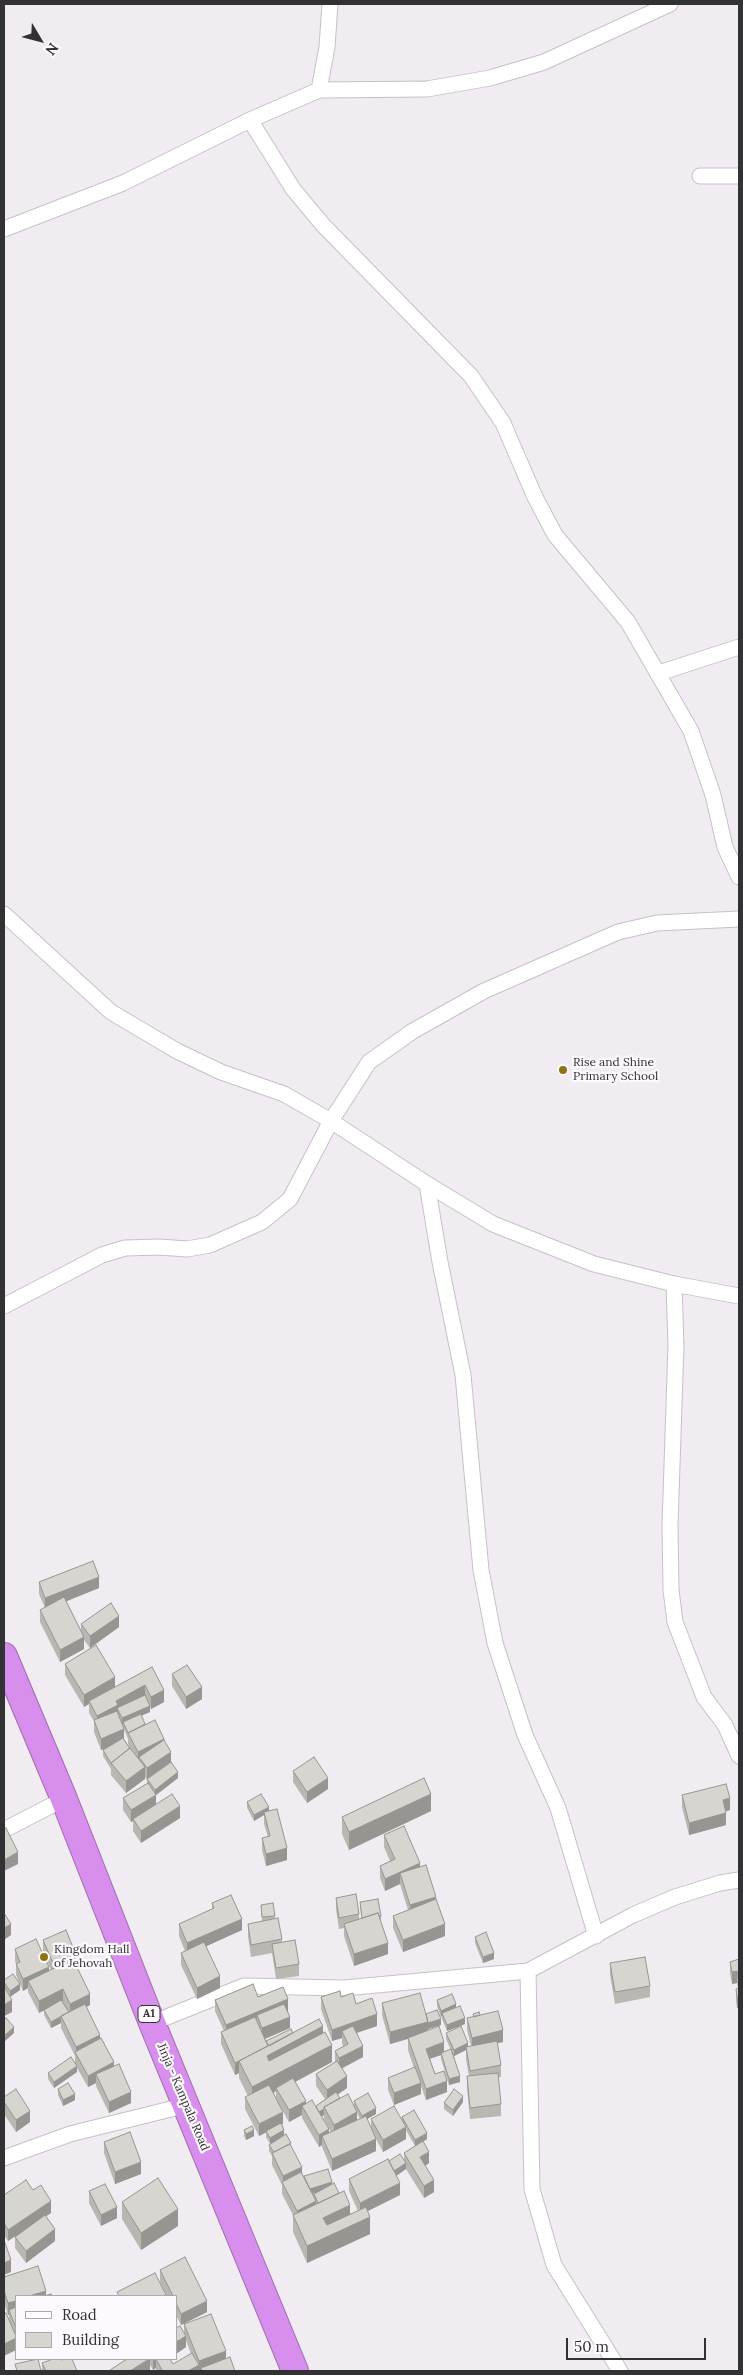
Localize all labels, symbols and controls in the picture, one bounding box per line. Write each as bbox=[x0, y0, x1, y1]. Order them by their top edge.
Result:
north arrow bbox=[15, 15, 65, 65]
text: N bbox=[42, 39, 62, 59]
place label: Rise and Shine Primary School bbox=[573, 1056, 658, 1084]
marker: Rise and Shine Primary School bbox=[557, 1064, 569, 1076]
place label: Kingdom Hall of Jehovah bbox=[54, 1943, 129, 1971]
marker: Kingdom Hall of Jehovah bbox=[38, 1951, 50, 1963]
road number: A1 bbox=[138, 2006, 160, 2022]
street label: Jinja - Kampala Road bbox=[154, 2041, 212, 2153]
legend bbox=[15, 2295, 178, 2360]
text: Road bbox=[62, 2305, 97, 2324]
scale bar bbox=[568, 2328, 708, 2360]
text: Building bbox=[62, 2330, 119, 2349]
text: 50 m bbox=[574, 2337, 609, 2356]

